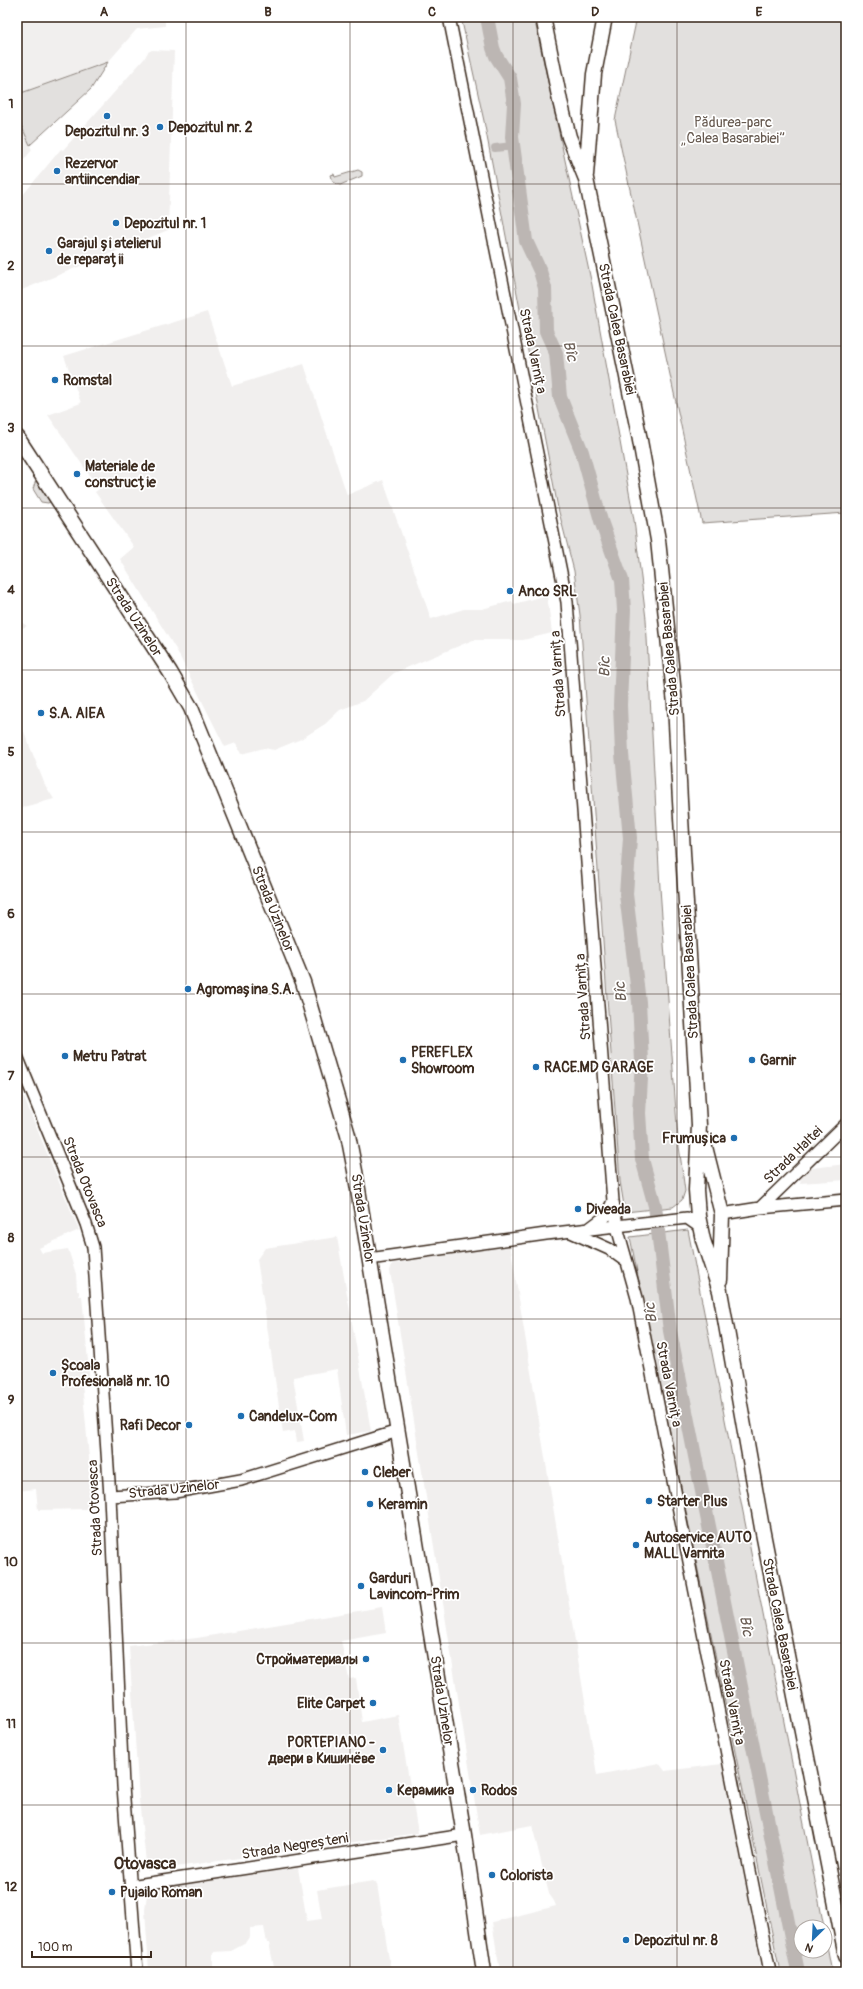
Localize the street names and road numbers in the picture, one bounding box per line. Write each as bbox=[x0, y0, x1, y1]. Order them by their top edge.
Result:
street label: Strada Calea Basarabiei bbox=[595, 262, 639, 397]
street label: Strada Varnița bbox=[516, 307, 550, 395]
street label: Strada Uzinelor bbox=[102, 574, 166, 660]
street label: Strada Calea Basarabiei bbox=[655, 581, 683, 717]
street label: Strada Varnița bbox=[546, 630, 570, 718]
street label: Strada Uzinelor bbox=[248, 863, 298, 955]
street label: Strada Calea Basarabiei bbox=[678, 904, 702, 1039]
street label: Strada Varnița bbox=[571, 953, 595, 1041]
street label: Strada Haltei bbox=[760, 1122, 826, 1187]
street label: Strada Otovasca bbox=[59, 1134, 111, 1230]
street label: Strada Uzinelor bbox=[347, 1173, 379, 1265]
street label: Strada Varnița bbox=[652, 1340, 686, 1428]
street label: Strada Otovasca bbox=[84, 1459, 106, 1557]
street label: Strada Uzinelor bbox=[128, 1476, 220, 1502]
street label: Strada Calea Basarabiei bbox=[759, 1557, 801, 1692]
street label: Strada Uzinelor bbox=[426, 1655, 458, 1747]
street label: Strada Varnița bbox=[715, 1658, 749, 1746]
street label: Strada Negreșteni bbox=[240, 1829, 350, 1863]

